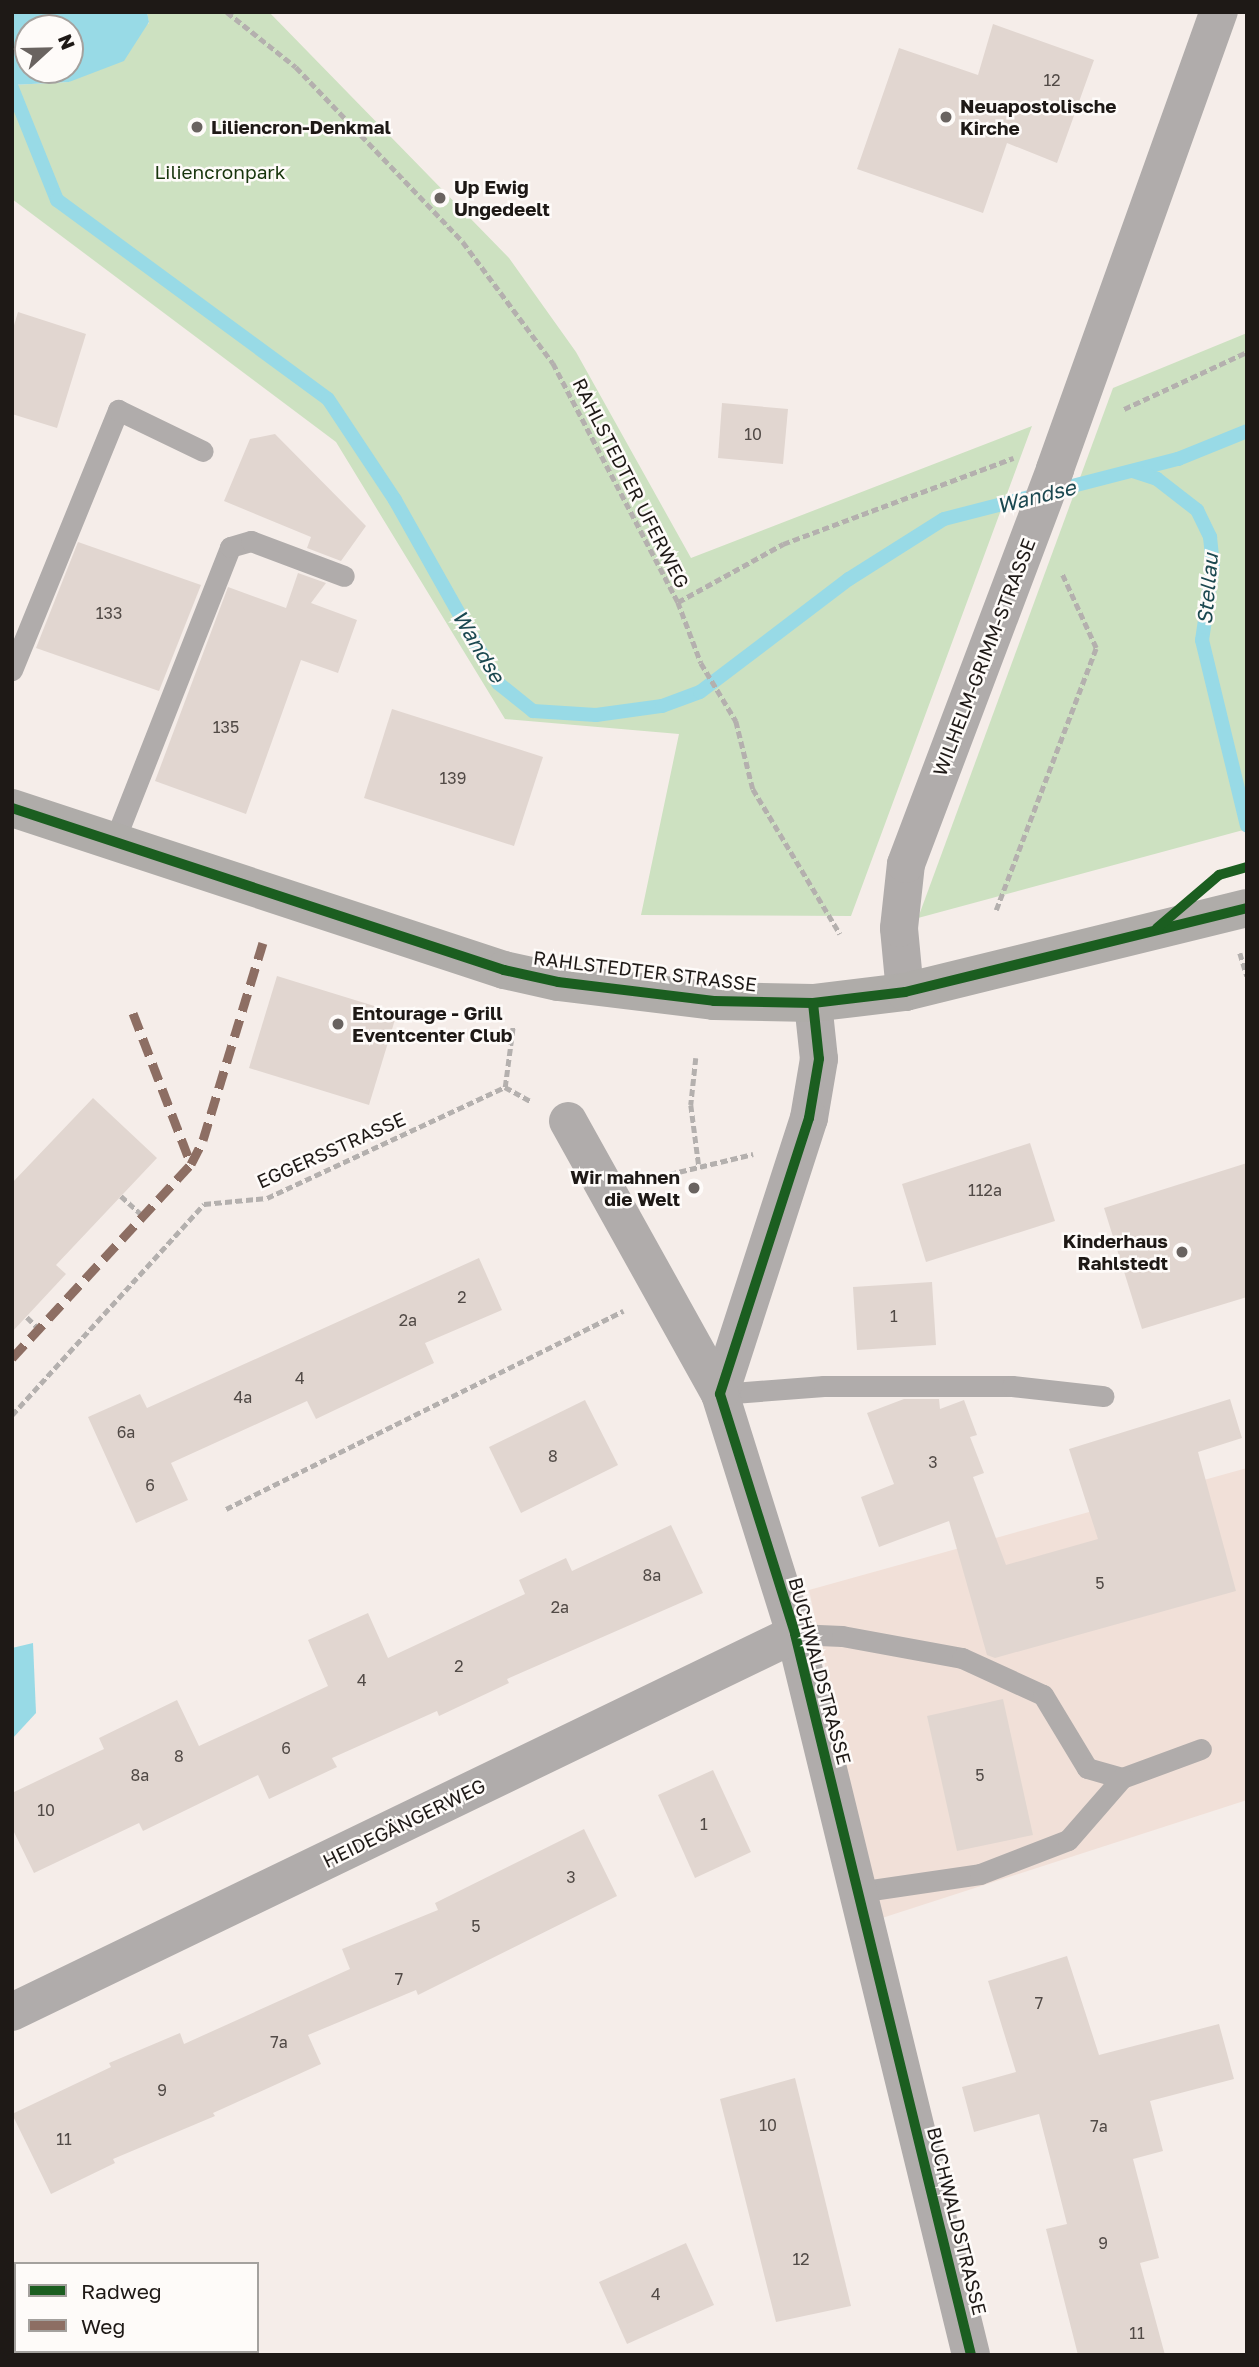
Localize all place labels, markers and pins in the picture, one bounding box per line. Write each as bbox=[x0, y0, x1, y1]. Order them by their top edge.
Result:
place label: Neuapostolische Kirche bbox=[960, 95, 1116, 139]
marker: Neuapostolische Kirche bbox=[938, 109, 954, 125]
place label: Liliencron-Denkmal bbox=[211, 116, 391, 138]
marker: Liliencron-Denkmal bbox=[189, 119, 205, 135]
place label: Up Ewig Ungedeelt bbox=[454, 176, 550, 220]
marker: Up Ewig Ungedeelt bbox=[432, 190, 448, 206]
place label: Entourage - Grill Eventcenter Club bbox=[352, 1002, 512, 1046]
marker: Entourage - Grill Eventcenter Club bbox=[330, 1016, 346, 1032]
place label: Wir mahnen die Welt bbox=[570, 1166, 680, 1210]
marker: Wir mahnen die Welt bbox=[686, 1180, 702, 1196]
place label: Kinderhaus Rahlstedt bbox=[1063, 1230, 1168, 1274]
marker: Kinderhaus Rahlstedt bbox=[1174, 1244, 1190, 1260]

